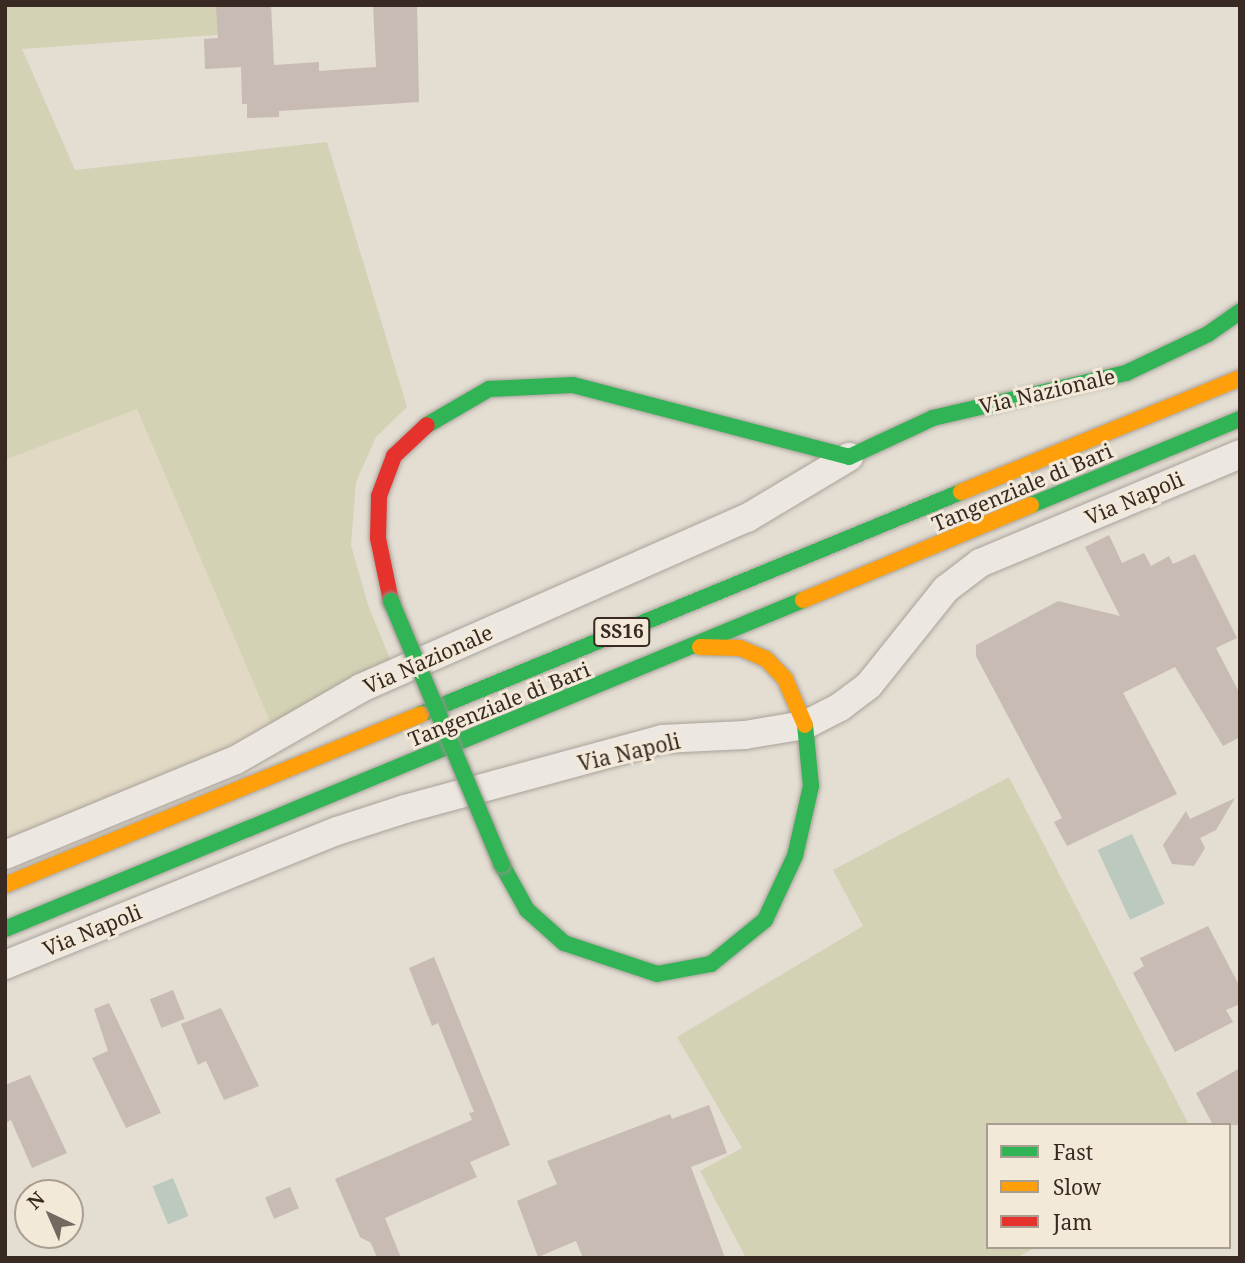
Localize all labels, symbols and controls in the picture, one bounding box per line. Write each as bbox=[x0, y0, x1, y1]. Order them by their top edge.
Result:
street label: Via Nazionale bbox=[977, 363, 1117, 419]
street label: Tangenziale di Bari bbox=[928, 438, 1116, 536]
street label: Via Napoli bbox=[1081, 466, 1187, 530]
road number: SS16 bbox=[592, 617, 652, 648]
street label: Via Nazionale bbox=[360, 619, 496, 699]
street label: Tangenziale di Bari bbox=[405, 656, 593, 752]
street label: Via Napoli bbox=[575, 728, 683, 776]
street label: Via Napoli bbox=[39, 899, 145, 961]
legend bbox=[986, 1123, 1231, 1249]
text: Fast bbox=[1053, 1138, 1093, 1166]
text: Slow bbox=[1053, 1173, 1101, 1201]
north arrow bbox=[14, 1179, 84, 1249]
text: N bbox=[21, 1186, 50, 1215]
text: Jam bbox=[1053, 1208, 1092, 1236]

